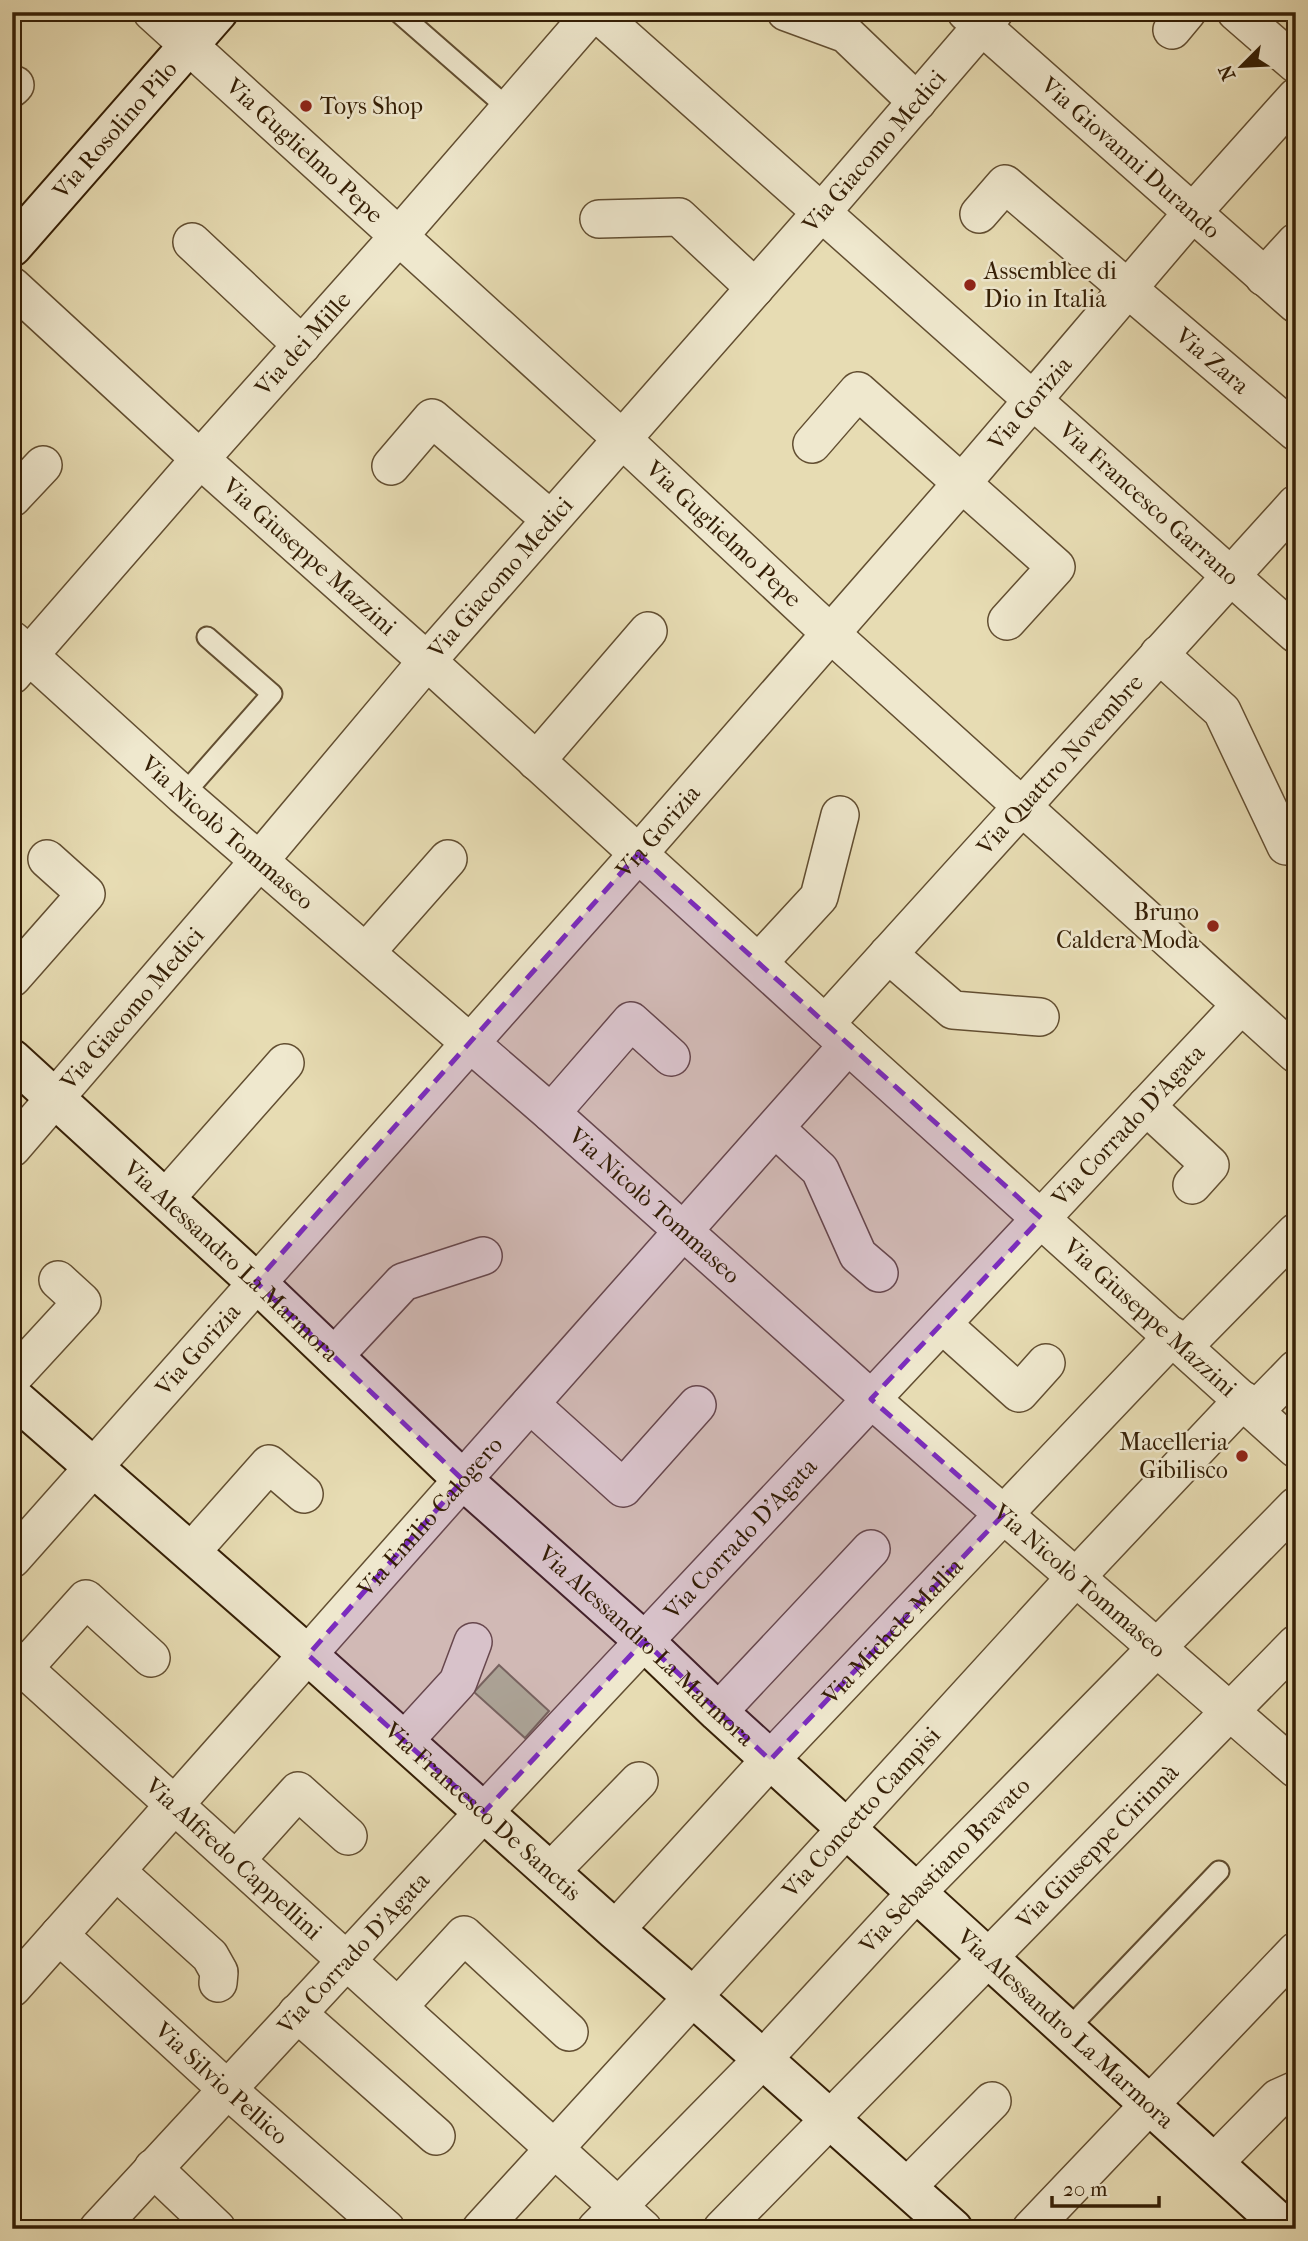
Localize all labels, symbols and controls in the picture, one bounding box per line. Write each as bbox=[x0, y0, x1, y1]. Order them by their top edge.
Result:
north arrow bbox=[1206, 32, 1276, 102]
street label: Via Rosolino Pilo bbox=[46, 55, 183, 205]
text: N bbox=[1214, 61, 1240, 84]
street label: Via Giacomo Medici bbox=[796, 64, 952, 239]
street label: Via Giovanni Durando bbox=[1035, 70, 1226, 244]
street label: Via Guglielmo Pepe bbox=[219, 71, 389, 229]
place label: Toys Shop bbox=[320, 92, 423, 120]
marker: Toys Shop bbox=[298, 98, 314, 114]
place label: Assemblee di Dio in Italia bbox=[983, 257, 1117, 313]
marker: Assemblee di Dio in Italia bbox=[962, 277, 978, 293]
street label: Via dei Mille bbox=[248, 286, 357, 402]
street label: Via Zara bbox=[1169, 321, 1255, 400]
street label: Via Gorizia bbox=[982, 350, 1078, 457]
street label: Via Francesco Garrano bbox=[1052, 415, 1245, 591]
street label: Via Guglielmo Pepe bbox=[639, 454, 807, 613]
street label: Via Giuseppe Mazzini bbox=[216, 471, 402, 641]
street label: Via Giacomo Medici bbox=[421, 491, 579, 665]
street label: Via Quattro Novembre bbox=[970, 668, 1149, 861]
street label: Via Nicolò Tommaseo bbox=[134, 749, 319, 916]
street label: Via Gorizia bbox=[609, 778, 706, 884]
place label: Bruno Caldera Moda bbox=[1056, 898, 1200, 954]
marker: Bruno Caldera Moda bbox=[1205, 918, 1221, 934]
street label: Via Giacomo Medici bbox=[54, 922, 210, 1096]
street label: Via Corrado D'Agata bbox=[1045, 1038, 1211, 1212]
street label: Via Nicolò Tommaseo bbox=[562, 1121, 746, 1289]
street label: Via Alessandro La Marmora bbox=[117, 1153, 345, 1368]
street label: Via Giuseppe Mazzini bbox=[1057, 1232, 1242, 1402]
street label: Via Gorizia bbox=[149, 1297, 247, 1402]
place label: Macelleria Gibilisco bbox=[1119, 1428, 1229, 1484]
street label: Via Emilio Calogero bbox=[351, 1431, 508, 1603]
marker: Macelleria Gibilisco bbox=[1234, 1448, 1250, 1464]
street label: Via Corrado D'Agata bbox=[657, 1452, 823, 1626]
street label: Via Nicolò Tommaseo bbox=[987, 1497, 1172, 1664]
street label: Via Alessandro La Marmora bbox=[532, 1539, 760, 1752]
street label: Via Michele Mallia bbox=[816, 1551, 969, 1711]
street label: Via Francesco De Sanctis bbox=[378, 1716, 587, 1907]
street label: Via Concetto Campisi bbox=[776, 1721, 946, 1904]
street label: Via Giuseppe Cirinnà bbox=[1010, 1758, 1185, 1935]
street label: Via Alfredo Cappellini bbox=[139, 1771, 328, 1945]
street label: Via Sebastiano Bravato bbox=[853, 1771, 1036, 1960]
street label: Via Corrado D'Agata bbox=[271, 1866, 436, 2041]
street label: Via Alessandro La Marmora bbox=[951, 1922, 1181, 2135]
street label: Via Silvio Pellico bbox=[148, 2015, 294, 2150]
scale bar bbox=[1052, 2164, 1159, 2208]
text: 20 m bbox=[1063, 2177, 1108, 2201]

